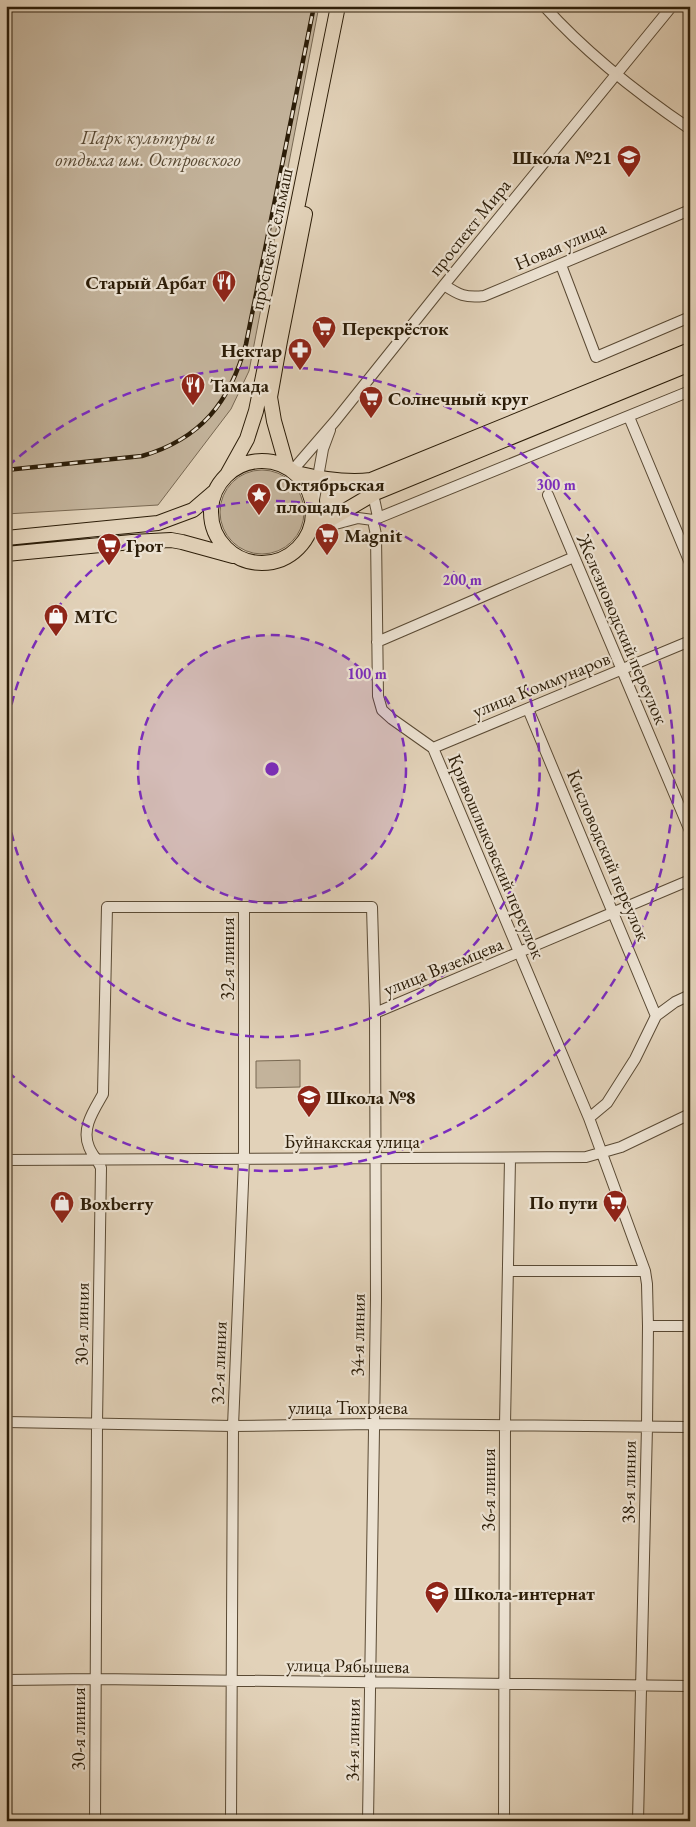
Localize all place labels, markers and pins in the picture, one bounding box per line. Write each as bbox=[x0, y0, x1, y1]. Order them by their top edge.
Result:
school or university icon: Школа №21 bbox=[616, 144, 642, 178]
place label: Школа №21 bbox=[512, 145, 612, 170]
restaurant icon: Старый Арбат bbox=[211, 269, 237, 303]
place label: Старый Арбат bbox=[86, 270, 206, 295]
supermarket icon: Перекрёсток bbox=[311, 315, 337, 349]
place label: Перекрёсток bbox=[342, 316, 449, 341]
pharmacy icon: Нектар bbox=[287, 337, 313, 371]
place label: Нектар bbox=[221, 338, 283, 363]
restaurant icon: Тамада bbox=[180, 372, 206, 406]
place label: Тамада bbox=[210, 373, 270, 398]
supermarket icon: Солнечный круг bbox=[358, 385, 384, 419]
place label: Солнечный круг bbox=[388, 386, 529, 411]
place label: Октябрьская площадь bbox=[276, 472, 385, 519]
place icon: Октябрьская площадь bbox=[246, 482, 272, 516]
supermarket icon: Magnit bbox=[314, 522, 340, 556]
place label: Magnit bbox=[344, 523, 402, 548]
supermarket icon: Грот bbox=[96, 532, 122, 566]
place label: Грот bbox=[126, 533, 163, 558]
shop icon: МТС bbox=[43, 603, 69, 637]
place label: МТС bbox=[74, 604, 118, 629]
centre of rings bbox=[263, 760, 281, 778]
school or university icon: Школа №8 bbox=[296, 1084, 322, 1118]
place label: Школа №8 bbox=[326, 1085, 416, 1110]
supermarket icon: По пути bbox=[602, 1189, 628, 1223]
shop icon: Boxberry bbox=[49, 1190, 75, 1224]
place label: По пути bbox=[529, 1190, 598, 1215]
place label: Boxberry bbox=[80, 1191, 154, 1216]
school or university icon: Школа-интернат bbox=[424, 1580, 450, 1614]
place label: Школа-интернат bbox=[454, 1581, 595, 1606]

